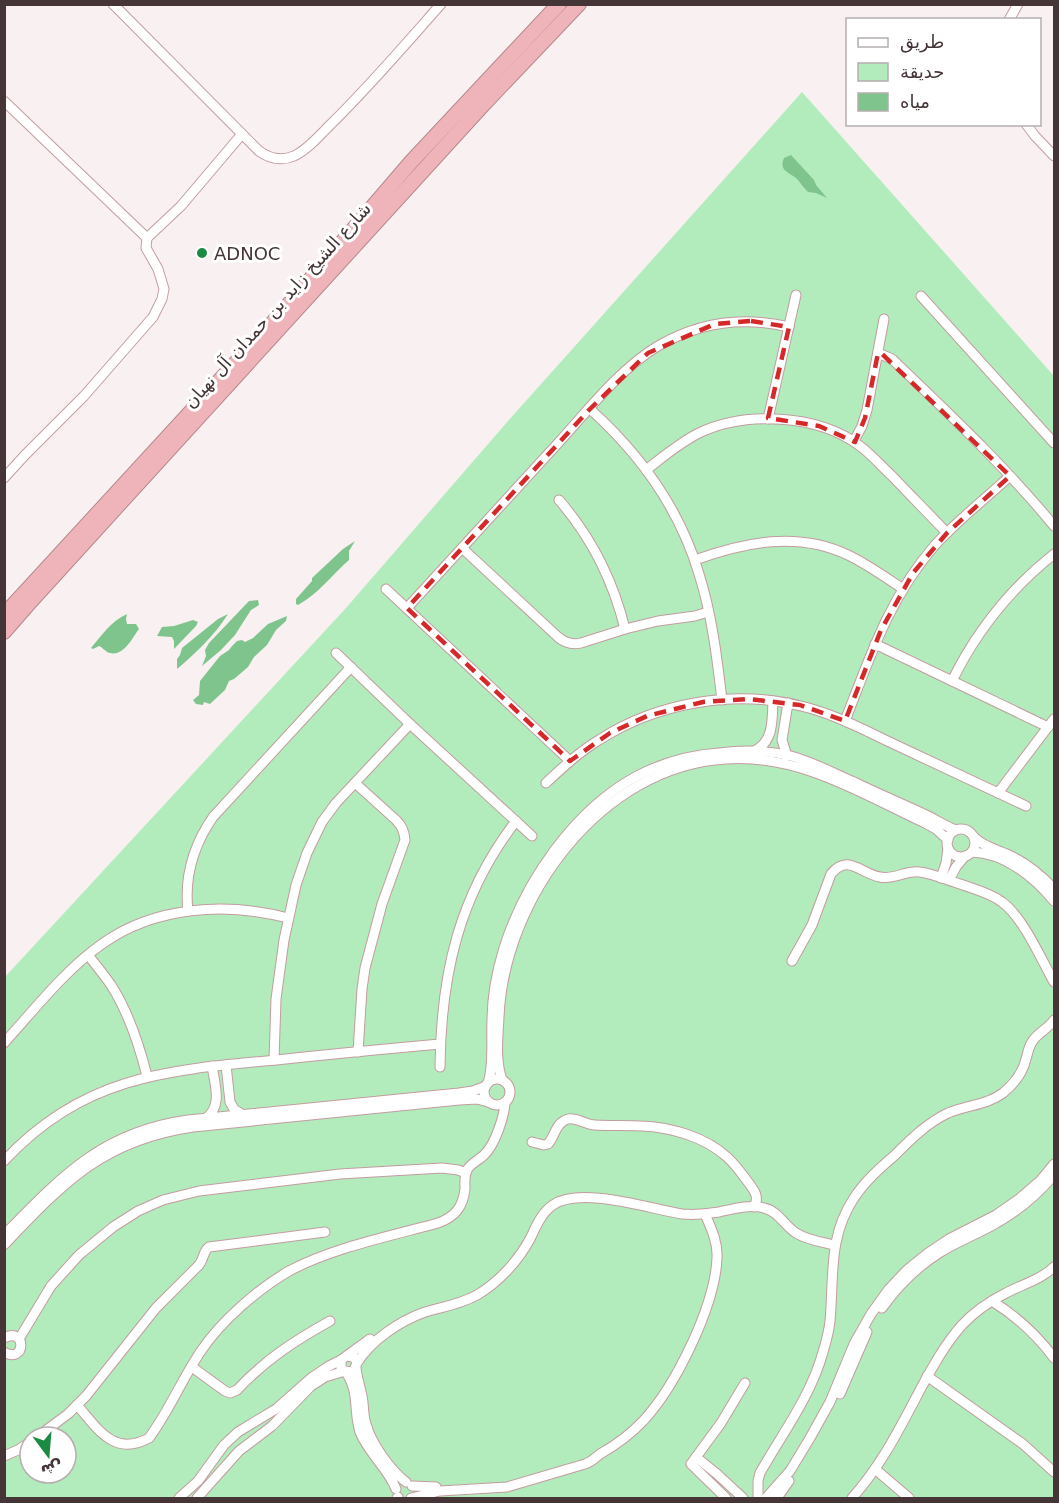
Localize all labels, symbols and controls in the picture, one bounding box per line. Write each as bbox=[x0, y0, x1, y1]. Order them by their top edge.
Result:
legend bbox=[846, 18, 1041, 126]
text: طريق bbox=[900, 31, 944, 53]
text: حديقة bbox=[900, 61, 944, 82]
text: مياه bbox=[900, 91, 930, 112]
street label: شارع الشيخ زايد بن حمدان آل نهيان bbox=[178, 197, 376, 413]
place label: ADNOC bbox=[214, 243, 280, 264]
marker: ADNOC bbox=[195, 246, 209, 260]
north arrow bbox=[18, 1425, 78, 1485]
text: ش bbox=[39, 1457, 65, 1481]

